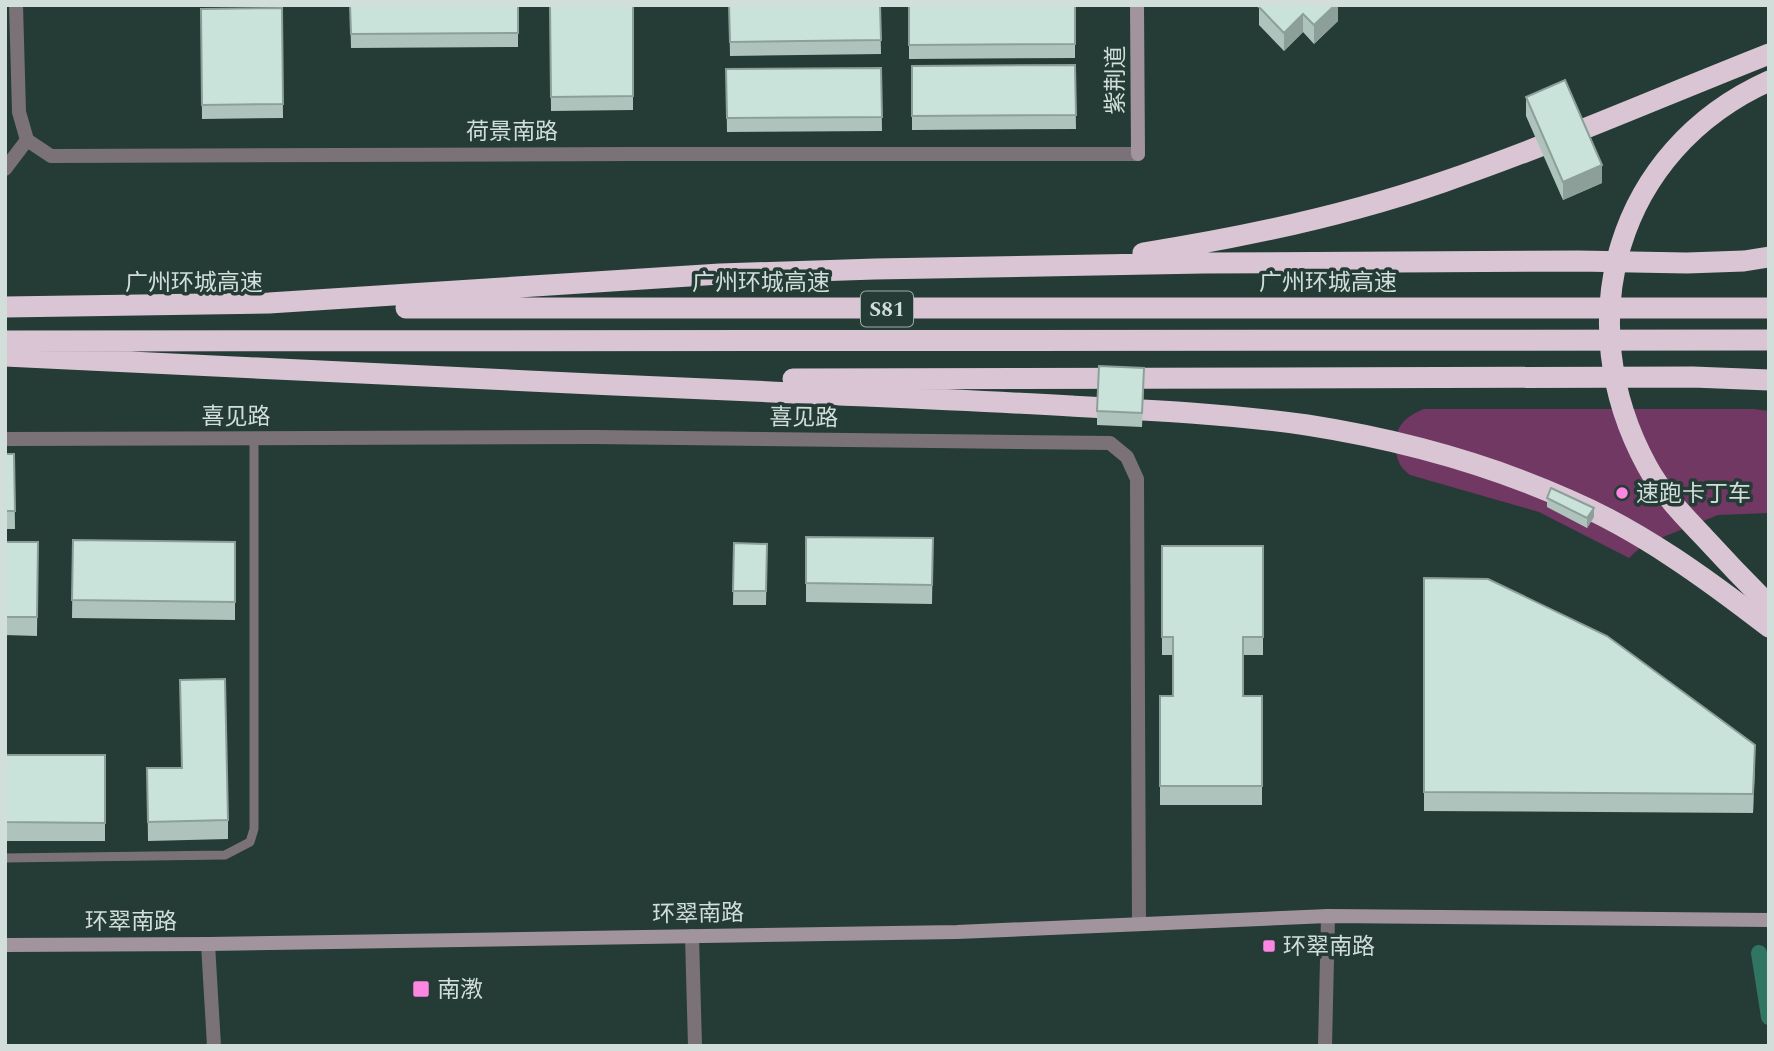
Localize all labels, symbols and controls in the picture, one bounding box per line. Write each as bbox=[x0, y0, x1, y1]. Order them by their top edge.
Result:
street label: 紫荆道 bbox=[1099, 46, 1134, 115]
street label: 荷景南路 bbox=[466, 115, 558, 150]
street label: 广州环城高速 bbox=[125, 266, 263, 301]
street label: 广州环城高速 bbox=[692, 266, 830, 301]
street label: 广州环城高速 bbox=[1259, 266, 1397, 301]
road number: S81 bbox=[861, 292, 913, 326]
street label: 喜见路 bbox=[202, 400, 271, 435]
street label: 喜见路 bbox=[769, 400, 839, 437]
place label: 速跑卡丁车 bbox=[1636, 477, 1751, 512]
marker: 速跑卡丁车 bbox=[1614, 485, 1630, 501]
street label: 环翠南路 bbox=[652, 896, 744, 933]
street label: 环翠南路 bbox=[85, 905, 177, 940]
place label: 环翠南路 bbox=[1283, 930, 1375, 965]
marker: 环翠南路 bbox=[1261, 938, 1277, 954]
place label: 南漖 bbox=[437, 973, 483, 1008]
marker: 南漖 bbox=[411, 979, 431, 999]

